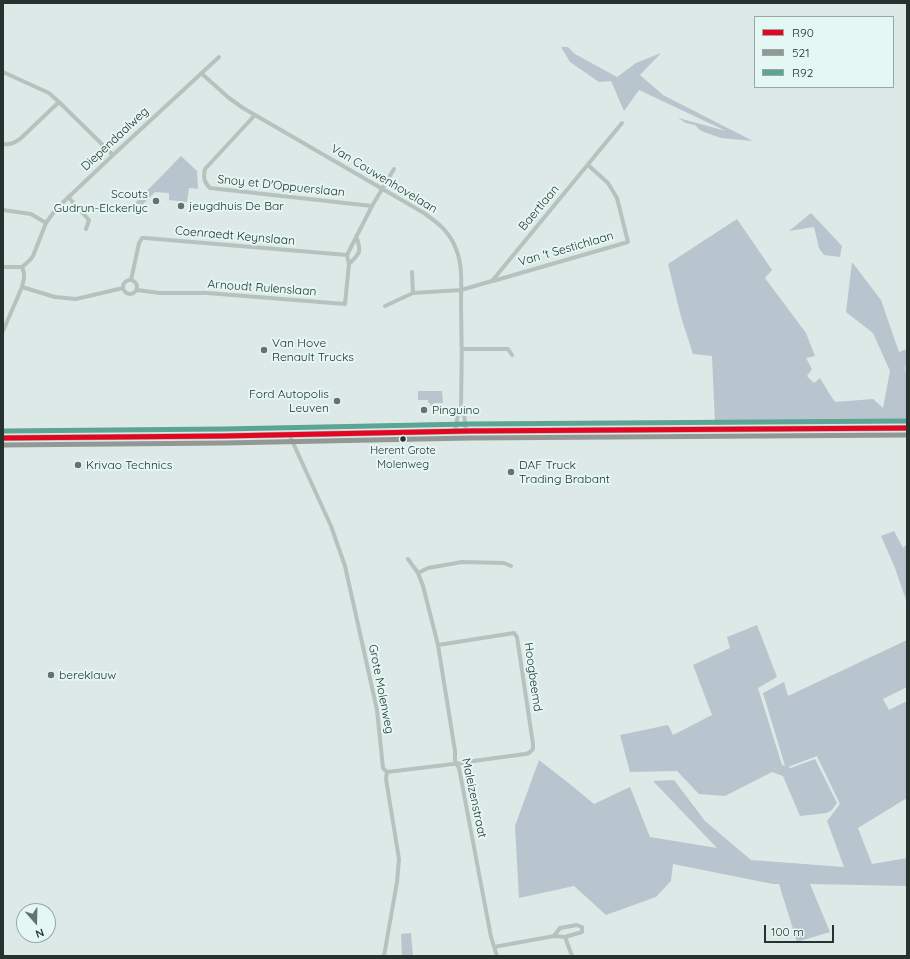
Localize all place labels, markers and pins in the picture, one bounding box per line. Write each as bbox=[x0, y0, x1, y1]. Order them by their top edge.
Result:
place label: Scouts Gudrun-Elckerlyc bbox=[54, 187, 148, 215]
marker: Scouts Gudrun-Elckerlyc bbox=[151, 196, 161, 206]
place label: jeugdhuis De Bar bbox=[189, 199, 284, 213]
marker: jeugdhuis De Bar bbox=[176, 201, 186, 211]
place label: Van Hove Renault Trucks bbox=[272, 336, 354, 364]
marker: Van Hove Renault Trucks bbox=[259, 345, 269, 355]
place label: Ford Autopolis Leuven bbox=[249, 387, 329, 415]
marker: Ford Autopolis Leuven bbox=[332, 396, 342, 406]
place label: Pinguino bbox=[432, 403, 480, 417]
marker: Pinguino bbox=[419, 405, 429, 415]
marker: Herent Grote Molenweg bbox=[398, 434, 408, 444]
place label: Herent Grote Molenweg bbox=[370, 444, 436, 470]
place label: Krivao Technics bbox=[86, 458, 172, 472]
place label: DAF Truck Trading Brabant bbox=[519, 458, 610, 486]
marker: Krivao Technics bbox=[73, 460, 83, 470]
marker: DAF Truck Trading Brabant bbox=[506, 467, 516, 477]
place label: bereklauw bbox=[59, 668, 116, 682]
marker: bereklauw bbox=[46, 670, 56, 680]

